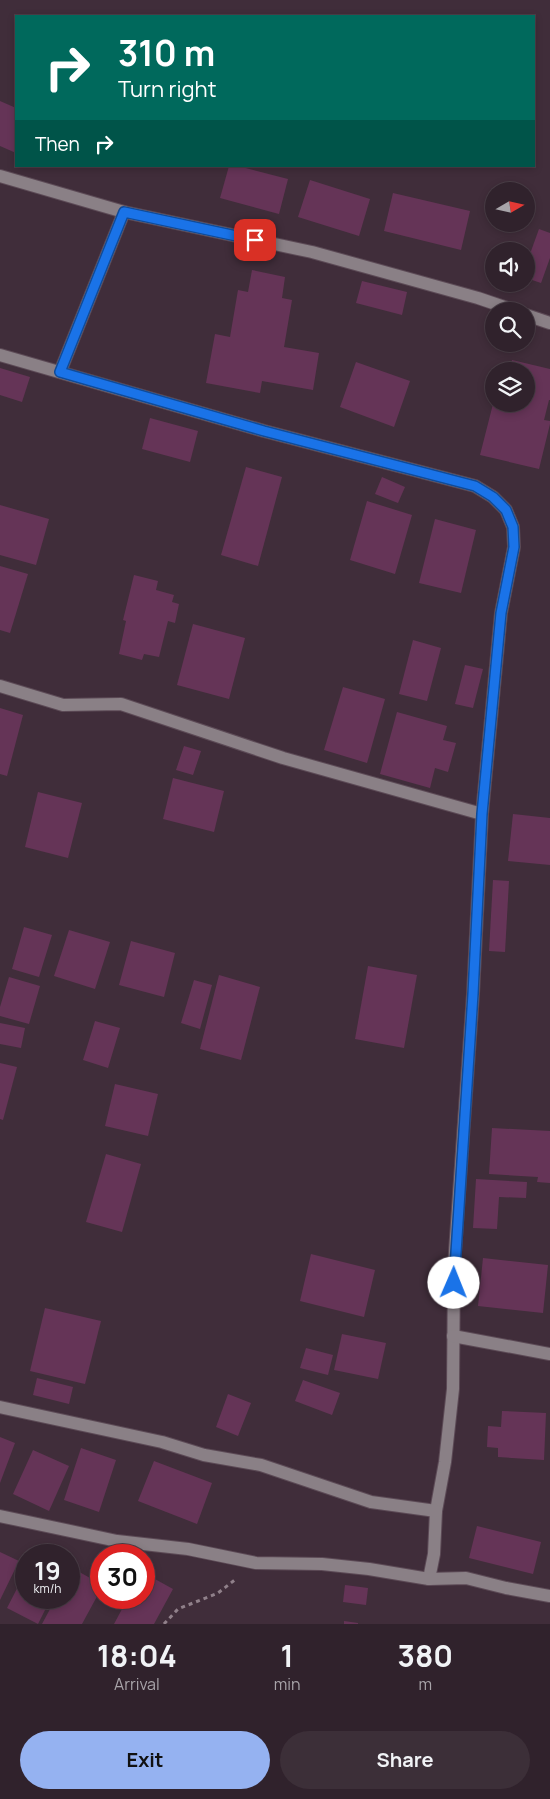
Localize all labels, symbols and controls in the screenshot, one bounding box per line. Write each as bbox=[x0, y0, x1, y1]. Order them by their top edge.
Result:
text: 310 m bbox=[118, 29, 215, 77]
icon: right bbox=[35, 35, 100, 100]
text: Turn right bbox=[118, 74, 216, 104]
icon: right bbox=[90, 130, 118, 158]
text: Then bbox=[35, 131, 80, 157]
north arrow bbox=[485, 182, 535, 232]
map controls bbox=[485, 182, 535, 412]
pin bbox=[234, 219, 276, 261]
icon: arrive bbox=[241, 226, 269, 254]
button: sound bbox=[485, 242, 535, 292]
button: search bbox=[485, 302, 535, 352]
button: layers bbox=[485, 362, 535, 412]
position arrow bbox=[427, 1256, 479, 1308]
speed limit sign: 30 bbox=[90, 1544, 155, 1609]
text: 19 bbox=[34, 1553, 61, 1588]
text: km/h bbox=[34, 1580, 61, 1597]
text: 18:04 bbox=[97, 1635, 177, 1676]
text: 1 bbox=[281, 1635, 294, 1676]
text: 380 bbox=[397, 1635, 453, 1676]
text: Arrival bbox=[114, 1673, 160, 1695]
text: min bbox=[274, 1673, 301, 1695]
text: m bbox=[418, 1673, 432, 1695]
button: Exit bbox=[20, 1731, 270, 1789]
button: Share bbox=[280, 1731, 530, 1789]

